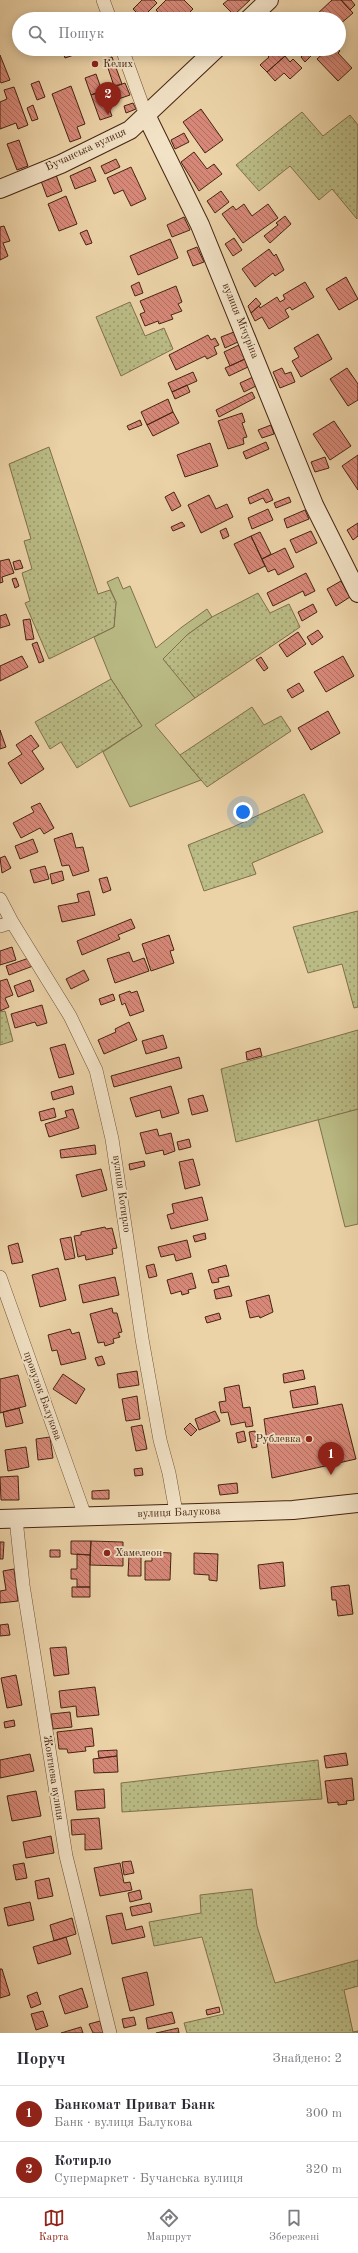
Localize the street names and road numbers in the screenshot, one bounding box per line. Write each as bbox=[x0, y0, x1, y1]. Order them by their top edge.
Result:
street label: Бучанська вулиця bbox=[44, 126, 128, 174]
street label: вулиця Мічуріна bbox=[220, 282, 260, 361]
street label: вулиця Котирло bbox=[110, 1155, 132, 1233]
street label: провулок Балукова bbox=[21, 1350, 63, 1442]
street label: вулиця Балукова bbox=[137, 1506, 221, 1520]
street label: Жовтнева вулиця bbox=[41, 1735, 65, 1821]

